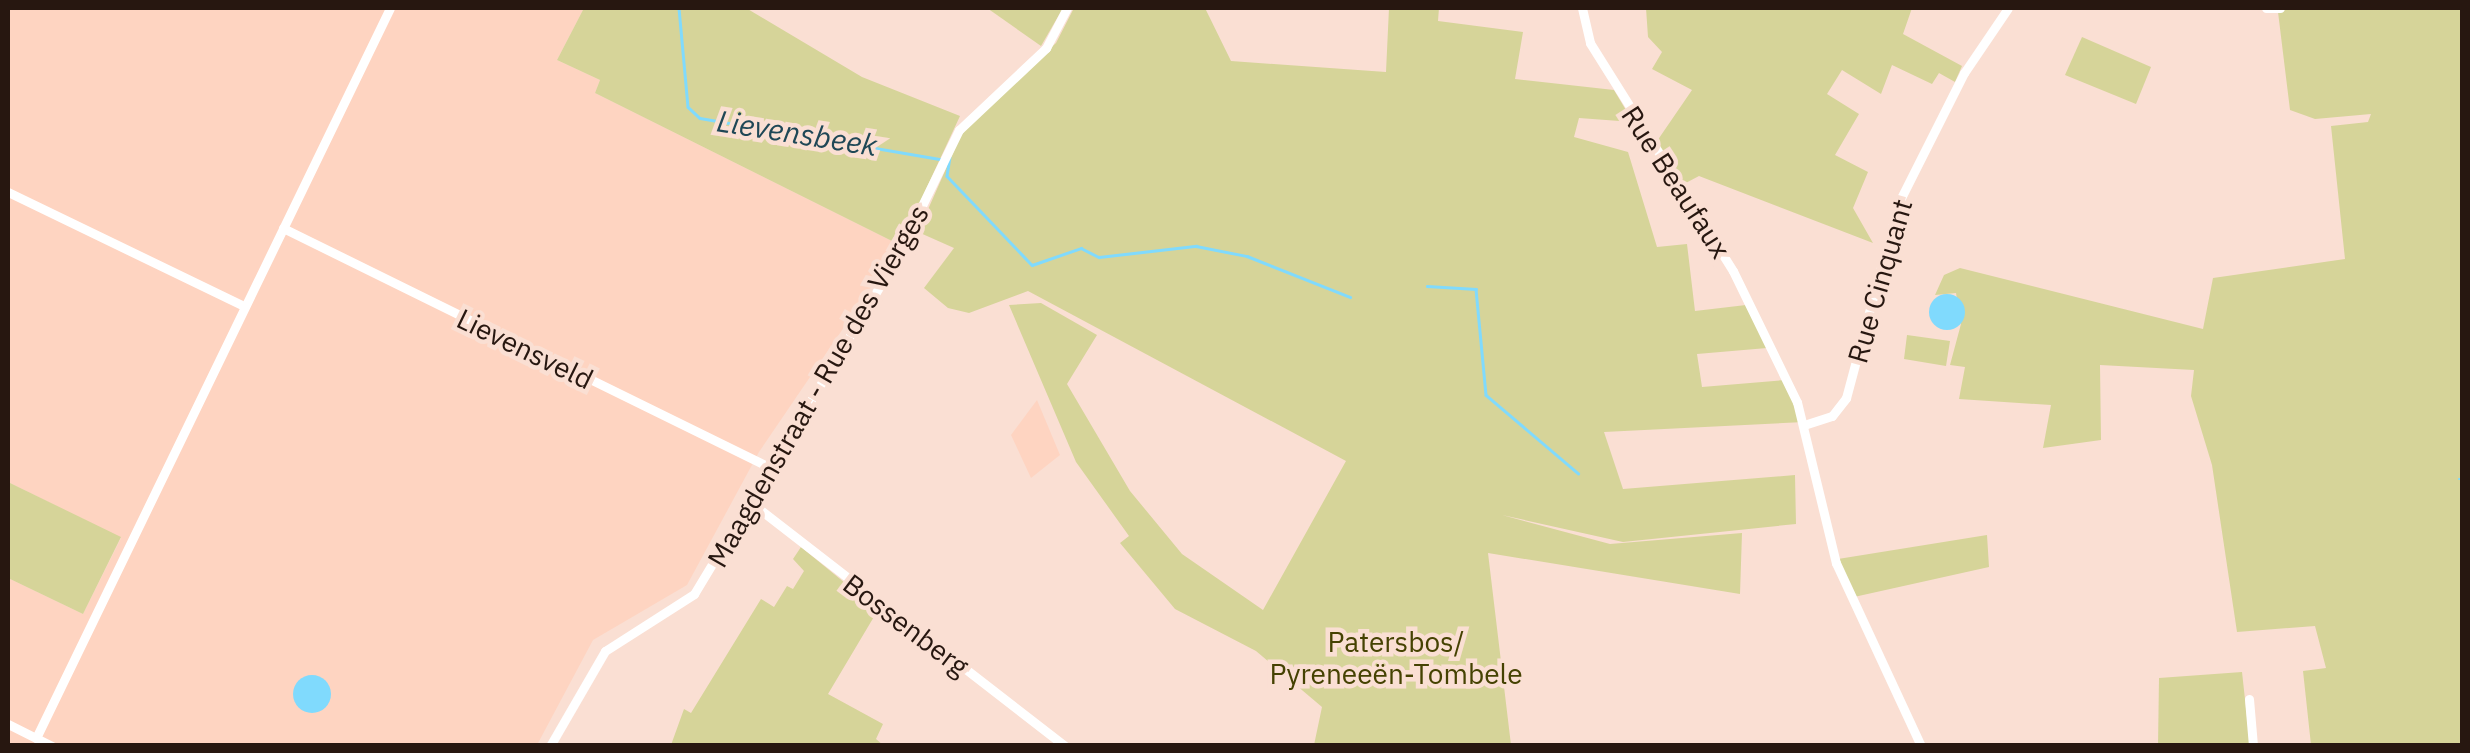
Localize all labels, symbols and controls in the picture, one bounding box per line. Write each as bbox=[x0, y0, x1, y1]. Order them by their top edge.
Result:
street label: Rue Beaufaux bbox=[1614, 100, 1738, 264]
water label: Lievensbeek bbox=[714, 103, 880, 163]
street label: Rue Cinquant bbox=[1841, 195, 1919, 367]
street label: Maagdenstraat - Rue des Vierges bbox=[700, 199, 936, 573]
street label: Lievensveld bbox=[452, 302, 598, 396]
street label: Bossenberg bbox=[837, 567, 975, 683]
park label: Patersbos/ Pyreneeën-Tombele bbox=[1269, 625, 1523, 691]

